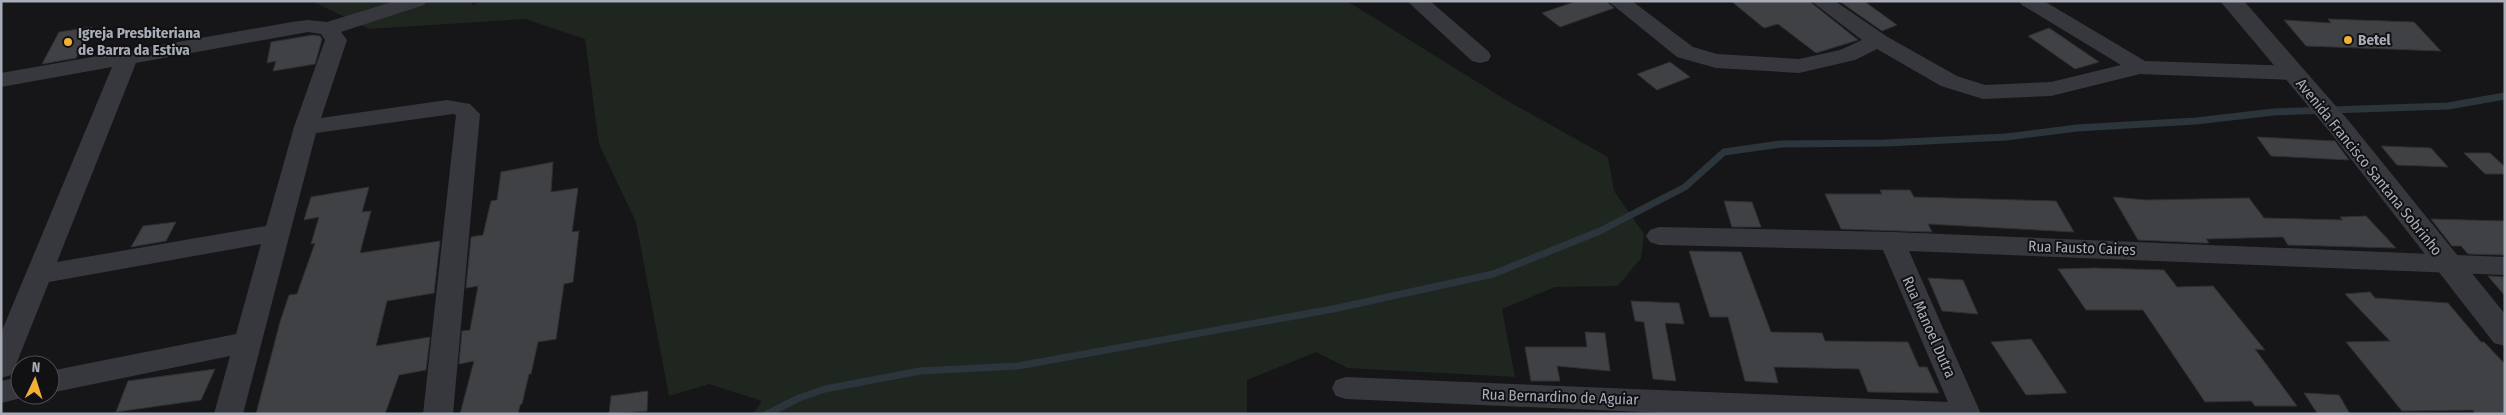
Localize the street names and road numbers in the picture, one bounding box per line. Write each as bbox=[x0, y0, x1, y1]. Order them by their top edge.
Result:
street label: Avenida Francisco Santana Sobrinho bbox=[2292, 75, 2446, 259]
street label: Rua Fausto Caires bbox=[2028, 237, 2136, 259]
street label: Rua Manoel Dutra bbox=[1899, 273, 1959, 381]
street label: Rua Bernardino de Aguiar bbox=[1481, 385, 1639, 409]

